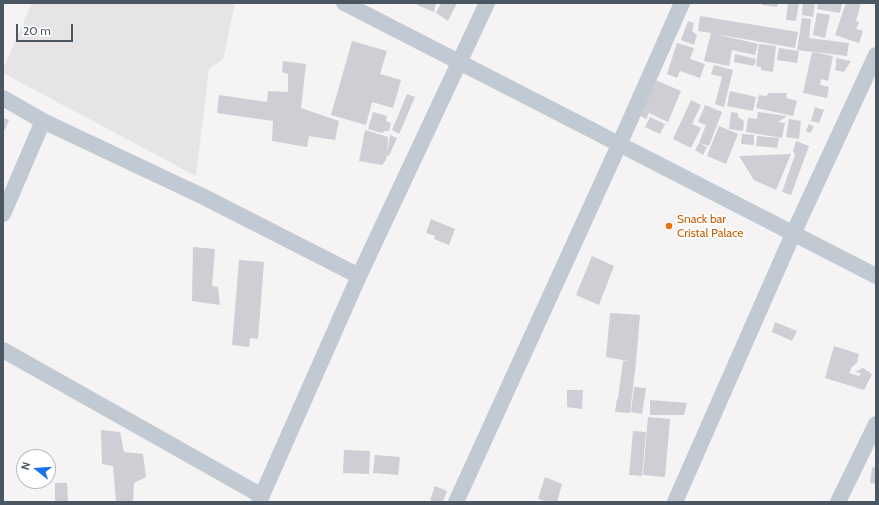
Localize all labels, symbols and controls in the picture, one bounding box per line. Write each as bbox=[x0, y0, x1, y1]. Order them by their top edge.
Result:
scale bar bbox=[18, 16, 75, 42]
text: 20 m bbox=[23, 23, 51, 38]
place label: Snack bar Cristal Palace bbox=[677, 212, 744, 240]
marker: Snack bar Cristal Palace bbox=[664, 221, 674, 231]
north arrow bbox=[16, 449, 56, 489]
text: N bbox=[18, 460, 33, 472]

